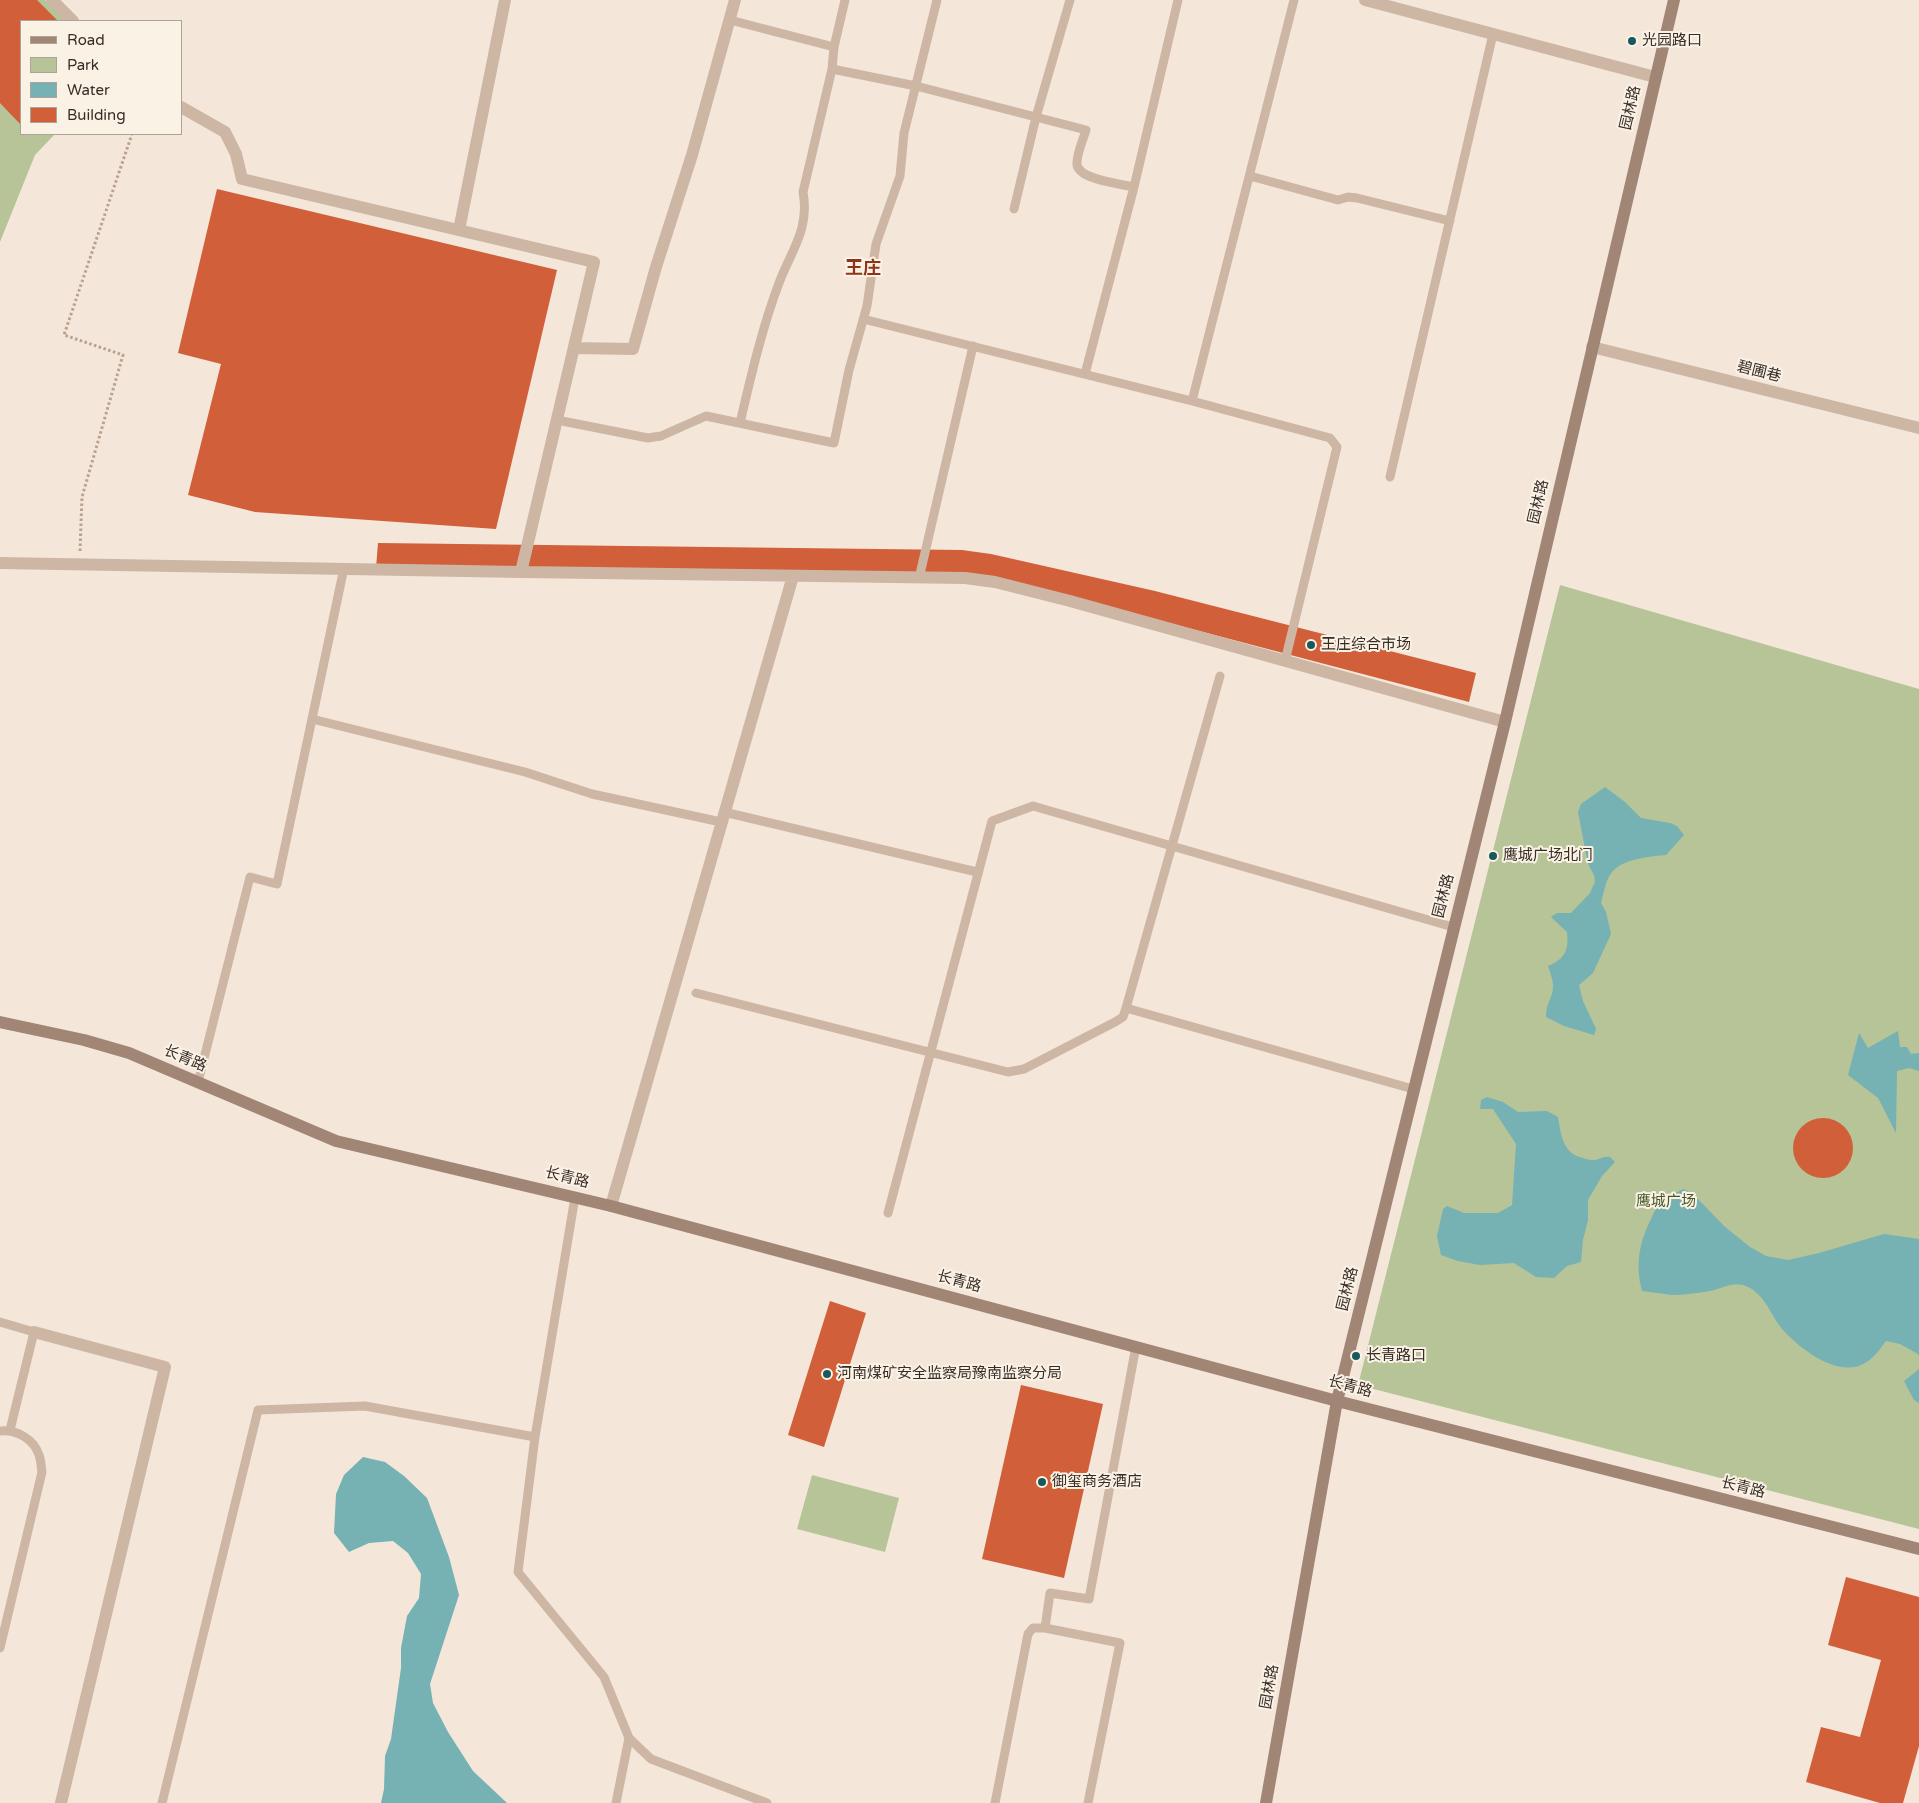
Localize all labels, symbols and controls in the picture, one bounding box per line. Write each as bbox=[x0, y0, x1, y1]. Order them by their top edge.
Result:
legend bbox=[20, 20, 182, 135]
text: Road bbox=[67, 31, 105, 49]
place label: 光园路口 bbox=[1642, 32, 1702, 50]
marker: 光园路口 bbox=[1626, 35, 1638, 47]
text: Park bbox=[67, 56, 99, 74]
text: Water bbox=[67, 81, 110, 99]
street label: 园林路 bbox=[1617, 84, 1645, 132]
text: Building bbox=[67, 106, 126, 124]
district label: 王庄 bbox=[845, 258, 881, 280]
street label: 碧圃巷 bbox=[1735, 358, 1783, 386]
street label: 园林路 bbox=[1525, 478, 1553, 526]
place label: 王庄综合市场 bbox=[1321, 636, 1411, 654]
marker: 王庄综合市场 bbox=[1305, 639, 1317, 651]
place label: 鹰城广场北门 bbox=[1503, 847, 1593, 865]
marker: 鹰城广场北门 bbox=[1487, 850, 1499, 862]
street label: 园林路 bbox=[1430, 872, 1458, 920]
street label: 长青路 bbox=[161, 1042, 209, 1076]
street label: 长青路 bbox=[543, 1164, 591, 1192]
park label: 鹰城广场 bbox=[1636, 1193, 1696, 1211]
street label: 园林路 bbox=[1334, 1265, 1362, 1313]
street label: 长青路 bbox=[935, 1267, 983, 1297]
place label: 长青路口 bbox=[1366, 1347, 1426, 1365]
marker: 长青路口 bbox=[1350, 1350, 1362, 1362]
place label: 河南煤矿安全监察局豫南监察分局 bbox=[837, 1365, 1062, 1383]
marker: 河南煤矿安全监察局豫南监察分局 bbox=[821, 1368, 833, 1380]
street label: 长青路 bbox=[1326, 1372, 1374, 1402]
place label: 御玺商务酒店 bbox=[1052, 1473, 1142, 1491]
street label: 长青路 bbox=[1719, 1474, 1767, 1502]
marker: 御玺商务酒店 bbox=[1036, 1476, 1048, 1488]
street label: 园林路 bbox=[1257, 1663, 1283, 1711]

